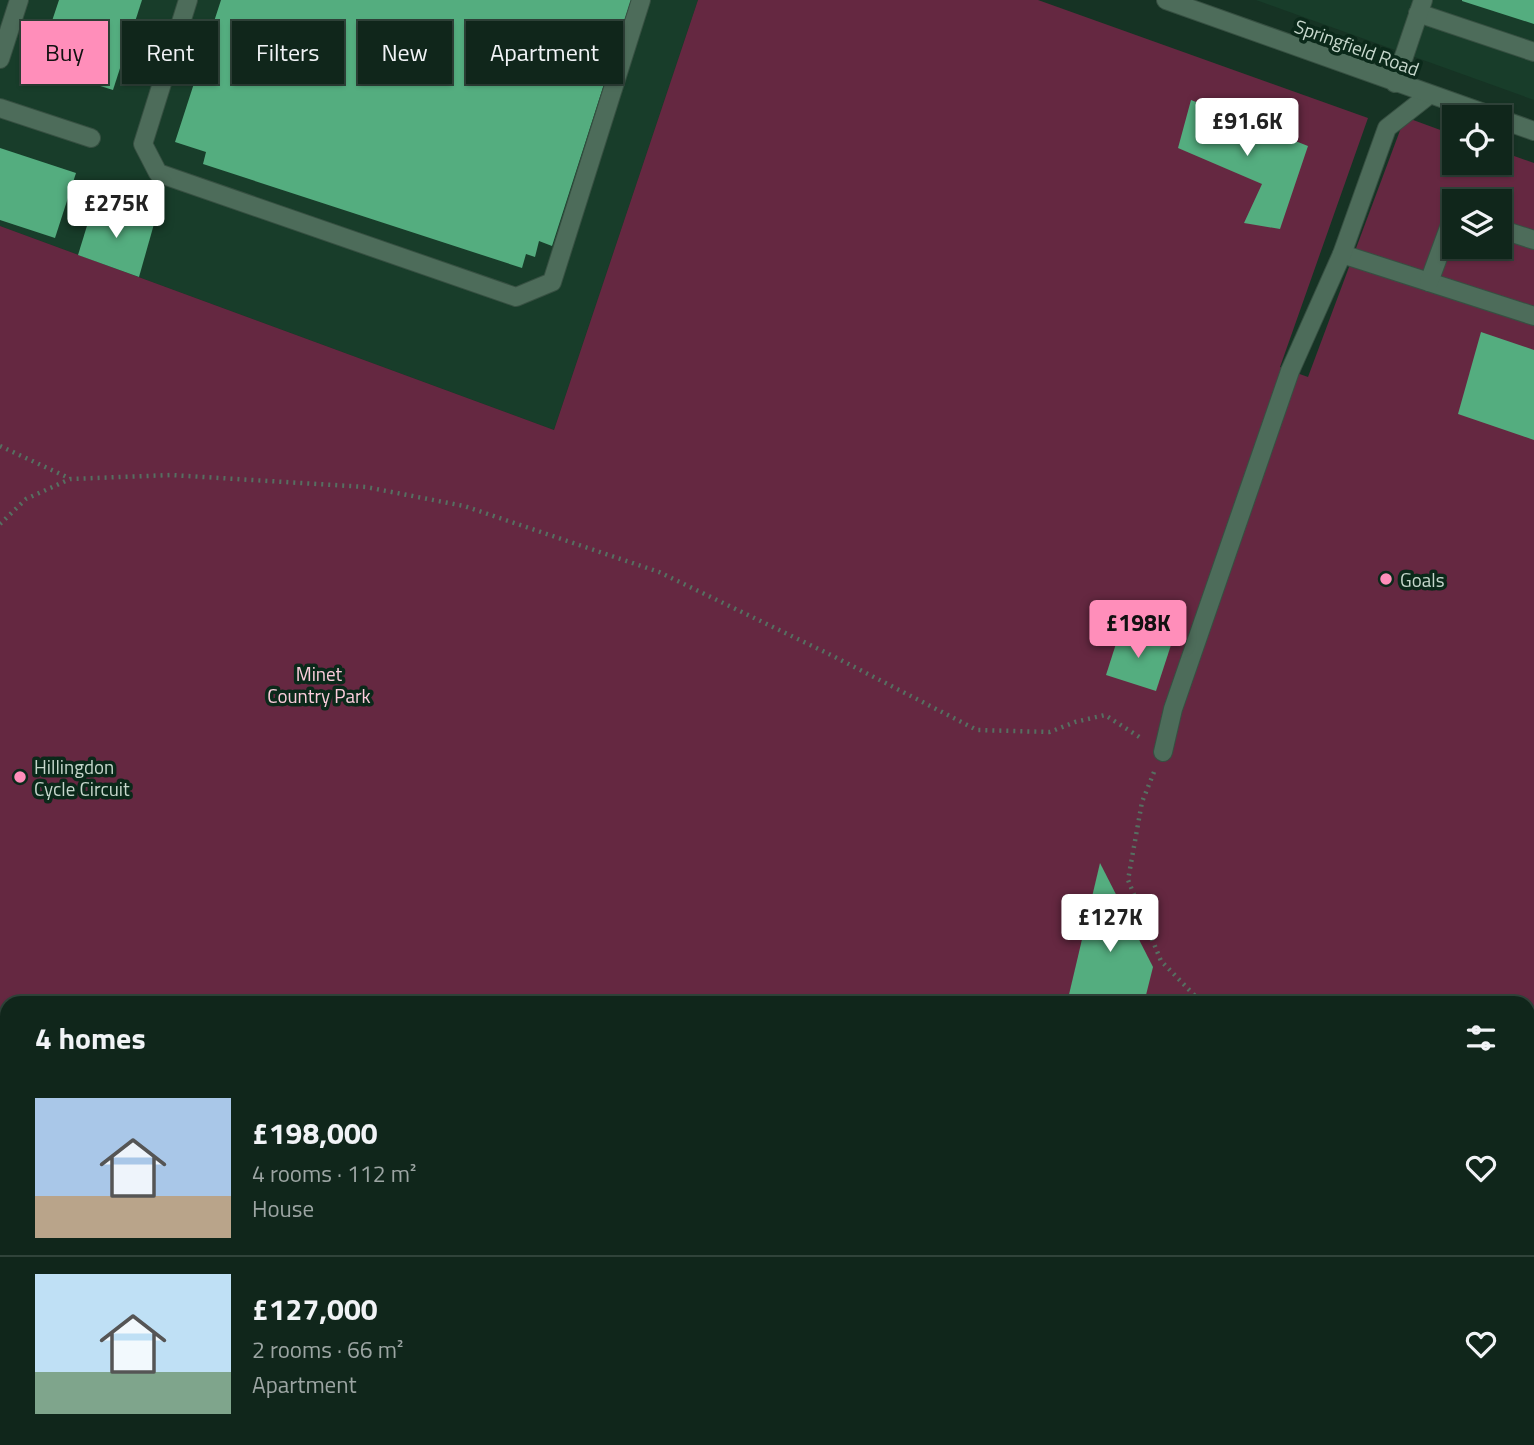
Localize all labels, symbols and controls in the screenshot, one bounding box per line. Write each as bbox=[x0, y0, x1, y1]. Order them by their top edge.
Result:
street label: Springfield Road bbox=[1291, 11, 1423, 83]
chip: Buy bbox=[21, 21, 108, 84]
chip: Rent bbox=[122, 21, 218, 84]
chip: Filters bbox=[232, 21, 344, 84]
chip: New bbox=[358, 21, 452, 84]
chip: Apartment bbox=[466, 21, 623, 84]
pin: £91.6K bbox=[1190, 99, 1304, 158]
text: £91.6K bbox=[1211, 103, 1283, 138]
map controls bbox=[1442, 105, 1512, 259]
button: locate bbox=[1442, 105, 1512, 175]
pin: £275K bbox=[67, 180, 165, 240]
text: £275K bbox=[83, 185, 149, 220]
button: layers bbox=[1442, 189, 1512, 259]
place label: Goals bbox=[1400, 565, 1445, 594]
marker: Goals bbox=[1378, 571, 1394, 587]
pin: £198K bbox=[1089, 600, 1187, 660]
text: £198K bbox=[1105, 605, 1171, 640]
park label: Minet Country Park bbox=[267, 659, 371, 710]
place label: Hillingdon Cycle Circuit bbox=[34, 752, 130, 803]
marker: Hillingdon Cycle Circuit bbox=[12, 769, 28, 785]
pin: £127K bbox=[1061, 894, 1159, 954]
text: £127K bbox=[1077, 899, 1143, 934]
text: 4 homes bbox=[35, 1015, 146, 1061]
icon: filters bbox=[1462, 1019, 1500, 1057]
text: £198,000 bbox=[252, 1110, 378, 1156]
icon: home bbox=[91, 1126, 175, 1210]
icon: heart bbox=[1462, 1149, 1500, 1187]
text: 4 rooms · 112 m² bbox=[252, 1156, 416, 1191]
text: House bbox=[252, 1191, 314, 1226]
text: £127,000 bbox=[252, 1286, 378, 1332]
icon: home bbox=[91, 1302, 175, 1386]
icon: heart bbox=[1462, 1325, 1500, 1363]
text: 2 rooms · 66 m² bbox=[252, 1332, 403, 1367]
text: Apartment bbox=[252, 1367, 357, 1402]

